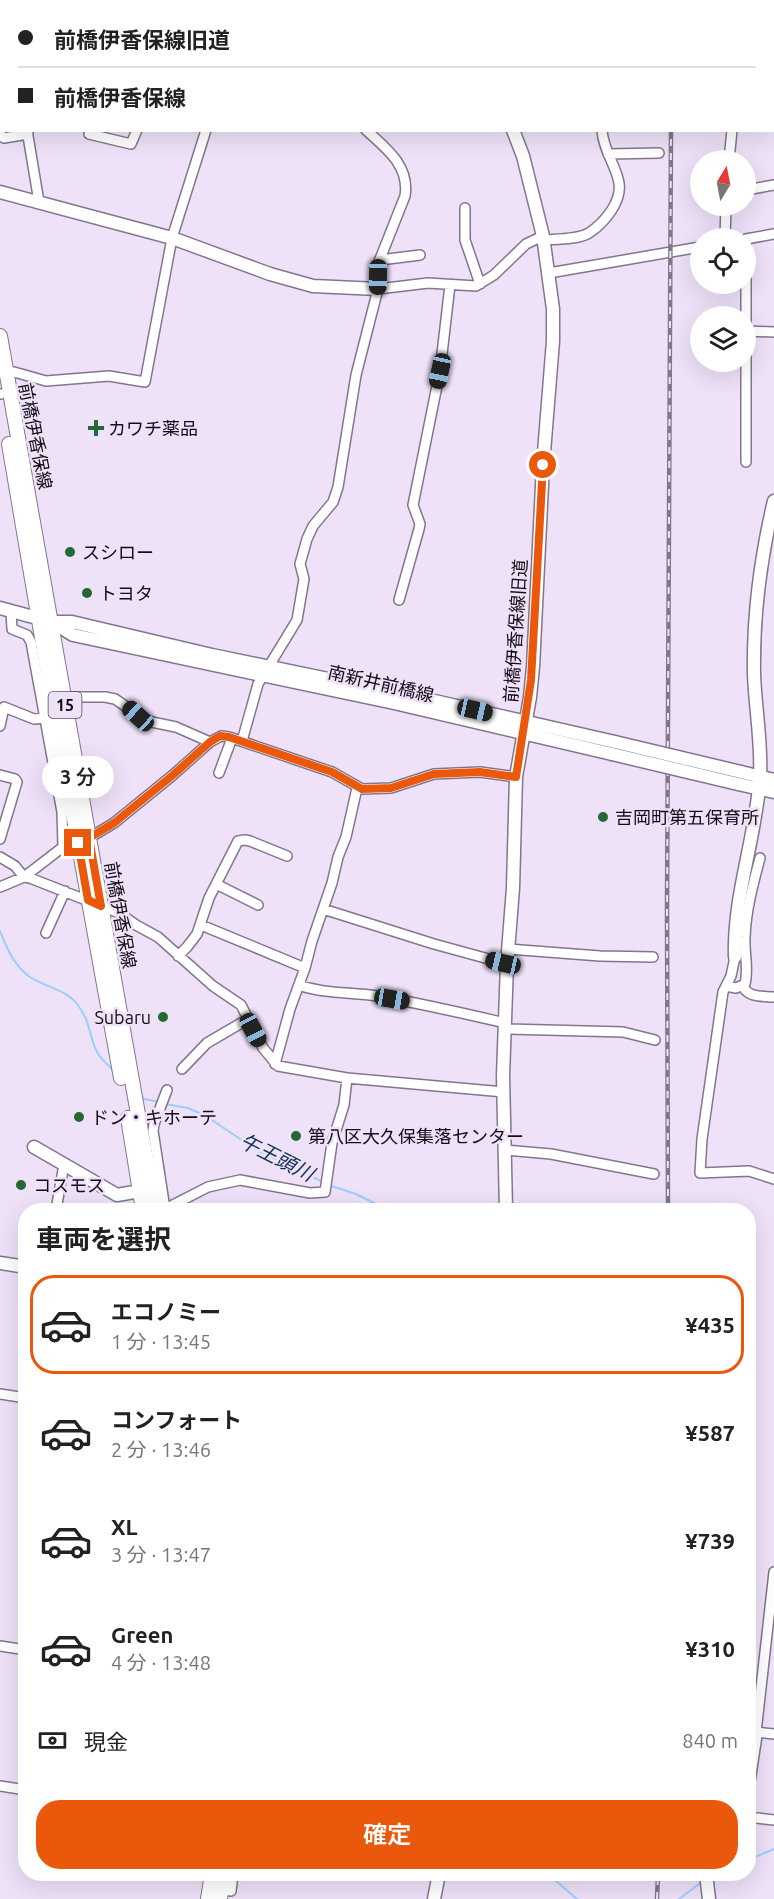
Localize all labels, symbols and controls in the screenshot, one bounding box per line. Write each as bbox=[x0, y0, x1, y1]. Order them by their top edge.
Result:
text: 前橋伊香保線旧道 bbox=[54, 27, 230, 52]
text: 前橋伊香保線 bbox=[54, 85, 186, 110]
north arrow bbox=[690, 150, 756, 216]
map controls bbox=[690, 150, 756, 372]
button: locate bbox=[690, 228, 756, 294]
car bbox=[369, 259, 387, 295]
button: layers bbox=[690, 306, 756, 372]
car bbox=[427, 352, 453, 390]
street label: 前橋伊香保線 bbox=[16, 381, 56, 491]
place label: カワチ薬品 bbox=[108, 418, 198, 438]
marker: カワチ薬品 bbox=[89, 421, 103, 435]
route start bbox=[529, 451, 556, 478]
place label: スシロー bbox=[82, 542, 154, 562]
marker: スシロー bbox=[63, 545, 77, 559]
street label: 前橋伊香保線旧道 bbox=[500, 558, 530, 704]
place label: トヨタ bbox=[99, 583, 153, 603]
marker: トヨタ bbox=[80, 586, 94, 600]
street label: 南新井前橋線 bbox=[326, 661, 436, 705]
road number: 15 bbox=[48, 692, 82, 718]
car bbox=[119, 697, 157, 735]
car bbox=[455, 697, 495, 723]
callout: 3 分 bbox=[42, 756, 114, 798]
text: 3 分 bbox=[60, 765, 96, 788]
place label: 吉岡町第五保育所 bbox=[615, 807, 759, 827]
marker: 吉岡町第五保育所 bbox=[596, 810, 610, 824]
route end bbox=[64, 829, 91, 856]
street label: 前橋伊香保線 bbox=[102, 860, 140, 970]
car bbox=[483, 950, 523, 976]
car bbox=[373, 987, 411, 1011]
place label: Subaru bbox=[94, 1007, 151, 1027]
marker: Subaru bbox=[156, 1010, 170, 1024]
car bbox=[237, 1010, 269, 1050]
place label: ドン・キホーテ bbox=[91, 1107, 217, 1127]
marker: ドン・キホーテ bbox=[72, 1110, 86, 1124]
place label: 第八区大久保集落センター bbox=[308, 1126, 524, 1146]
water label: 午王頭川 bbox=[236, 1129, 320, 1186]
marker: 第八区大久保集落センター bbox=[289, 1129, 303, 1143]
place label: コスモス bbox=[33, 1175, 105, 1195]
marker: コスモス bbox=[14, 1178, 28, 1192]
text: 車両を選択 bbox=[36, 1224, 171, 1254]
icon: car bbox=[39, 1298, 93, 1352]
text: エコノミー bbox=[111, 1299, 221, 1324]
text: ¥435 bbox=[685, 1312, 735, 1337]
text: 1 分 · 13:45 bbox=[111, 1330, 211, 1353]
icon: car bbox=[39, 1406, 93, 1460]
text: コンフォート bbox=[111, 1407, 242, 1432]
text: ¥587 bbox=[685, 1420, 735, 1445]
text: 2 分 · 13:46 bbox=[111, 1438, 211, 1461]
icon: car bbox=[39, 1514, 93, 1568]
text: XL bbox=[111, 1514, 138, 1539]
text: ¥739 bbox=[685, 1528, 735, 1553]
text: 3 分 · 13:47 bbox=[111, 1543, 211, 1566]
icon: car bbox=[39, 1622, 93, 1676]
text: Green bbox=[111, 1622, 173, 1647]
text: ¥310 bbox=[685, 1636, 735, 1661]
text: 4 分 · 13:48 bbox=[111, 1651, 211, 1674]
icon: cash bbox=[36, 1724, 69, 1757]
text: 現金 bbox=[84, 1729, 128, 1754]
text: 840 m bbox=[682, 1729, 738, 1752]
button: 確定 bbox=[36, 1800, 738, 1869]

